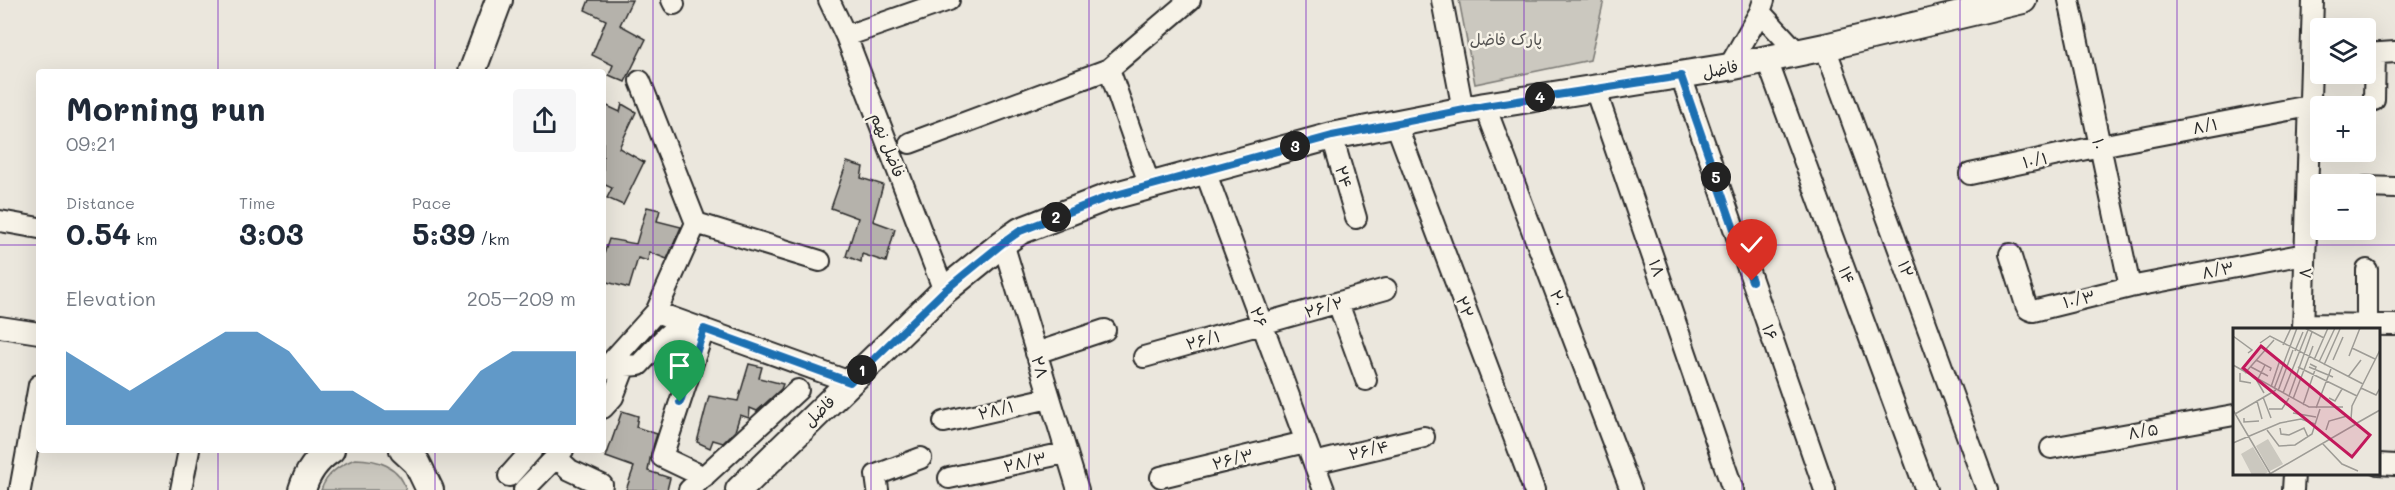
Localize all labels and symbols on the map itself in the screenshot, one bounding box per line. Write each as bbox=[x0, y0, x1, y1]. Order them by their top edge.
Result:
park label: پارک فاضل bbox=[1470, 28, 1542, 50]
street label: فاضل bbox=[1700, 55, 1740, 82]
pin: 4 bbox=[1525, 82, 1555, 112]
street label: فاضل نهم bbox=[864, 110, 910, 181]
street label: ۸/۱ bbox=[2190, 113, 2219, 138]
pin: 3 bbox=[1280, 131, 1310, 161]
street label: ۱۰ bbox=[2088, 136, 2111, 151]
street label: ۱۰/۱ bbox=[2020, 147, 2049, 172]
pin: 5 bbox=[1701, 162, 1731, 192]
street label: ۲۴ bbox=[1331, 163, 1358, 191]
pin: 2 bbox=[1041, 202, 1071, 232]
pin bbox=[1726, 219, 1777, 281]
street label: ۱۸ bbox=[1645, 256, 1670, 279]
street label: ۸/۳ bbox=[2200, 256, 2236, 283]
street label: ۱۲ bbox=[1894, 257, 1919, 280]
street label: ۱۴ bbox=[1835, 263, 1860, 287]
street label: ۸ bbox=[2294, 267, 2315, 279]
street label: ۱۰/۳ bbox=[2061, 285, 2097, 312]
street label: ۲۰ bbox=[1546, 287, 1571, 309]
street label: ۲۶/۲ bbox=[1302, 291, 1346, 322]
street label: ۲۲ bbox=[1452, 293, 1479, 321]
street label: ۲۶ bbox=[1246, 304, 1273, 330]
street label: ۱۶ bbox=[1758, 321, 1783, 343]
street label: ۲۶/۱ bbox=[1183, 325, 1222, 354]
inset map bbox=[2233, 328, 2380, 475]
pin bbox=[654, 340, 705, 402]
street label: ۲۸ bbox=[1027, 353, 1054, 380]
pin: 1 bbox=[847, 355, 877, 385]
street label: فاضل bbox=[798, 391, 839, 431]
street label: ۲۸/۱ bbox=[976, 395, 1016, 424]
street label: ۸/۵ bbox=[2126, 418, 2160, 444]
street label: ۲۶/۴ bbox=[1347, 435, 1391, 464]
street label: ۲۶/۳ bbox=[1210, 443, 1256, 474]
street label: ۲۸/۳ bbox=[1001, 447, 1048, 476]

